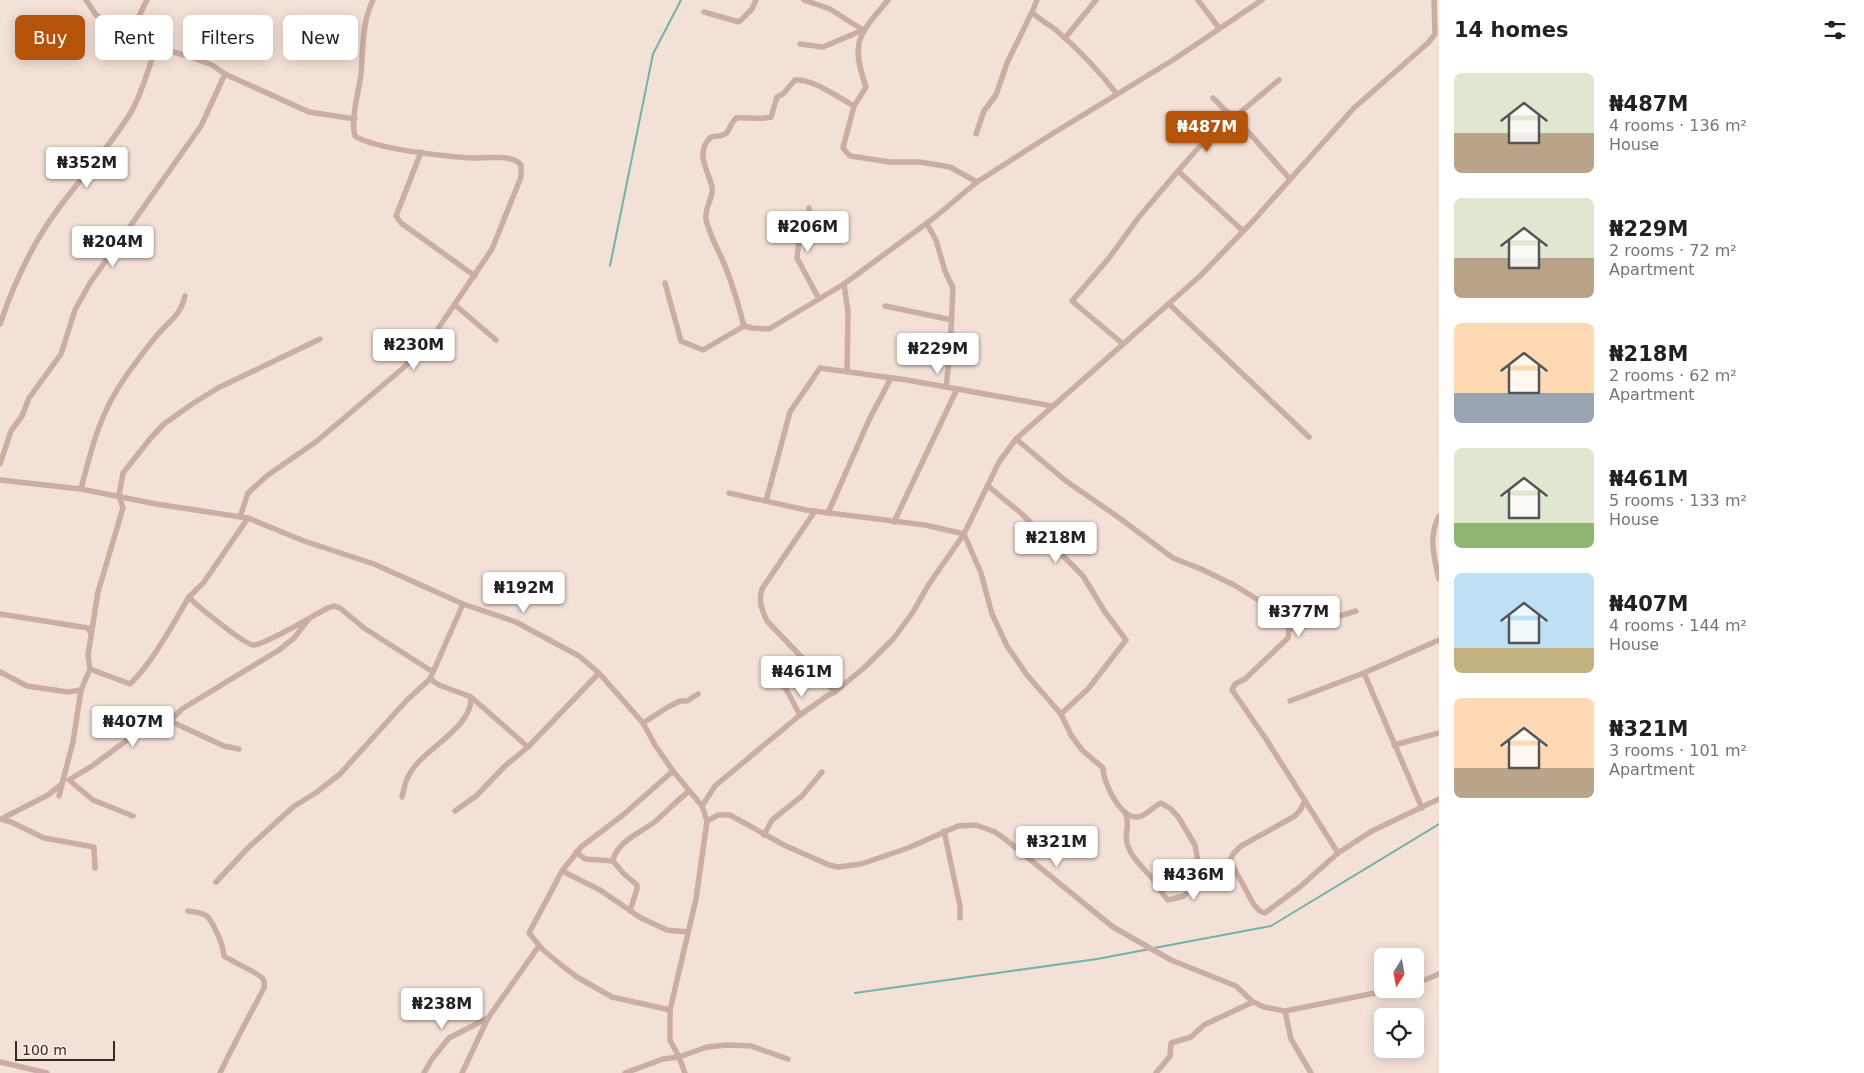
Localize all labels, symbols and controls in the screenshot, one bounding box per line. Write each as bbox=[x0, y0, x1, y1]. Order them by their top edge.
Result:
chip: Buy bbox=[15, 15, 85, 60]
chip: Rent bbox=[95, 15, 173, 60]
chip: Filters bbox=[183, 15, 273, 60]
chip: New bbox=[283, 15, 358, 60]
icon: filters bbox=[1821, 16, 1849, 44]
text: 14 homes bbox=[1454, 18, 1569, 42]
text: ₦487M bbox=[1609, 92, 1688, 116]
icon: home bbox=[1494, 93, 1554, 153]
pin: ₦487M bbox=[1172, 110, 1242, 153]
text: 4 rooms · 136 m² bbox=[1609, 116, 1747, 135]
text: ₦487M bbox=[1177, 117, 1237, 136]
text: House bbox=[1609, 135, 1659, 154]
pin: ₦352M bbox=[52, 146, 122, 189]
text: ₦352M bbox=[57, 153, 117, 172]
pin: ₦206M bbox=[773, 210, 843, 253]
text: ₦206M bbox=[778, 217, 838, 236]
text: ₦229M bbox=[1609, 217, 1688, 241]
icon: home bbox=[1494, 218, 1554, 278]
pin: ₦204M bbox=[78, 226, 148, 268]
text: ₦204M bbox=[83, 232, 143, 251]
text: 2 rooms · 72 m² bbox=[1609, 241, 1737, 260]
text: Apartment bbox=[1609, 260, 1695, 279]
pin: ₦230M bbox=[379, 328, 449, 371]
pin: ₦229M bbox=[903, 332, 973, 375]
text: ₦230M bbox=[384, 335, 444, 354]
text: ₦229M bbox=[908, 339, 968, 358]
text: ₦218M bbox=[1609, 342, 1688, 366]
icon: home bbox=[1494, 343, 1554, 403]
text: 2 rooms · 62 m² bbox=[1609, 366, 1737, 385]
text: Apartment bbox=[1609, 385, 1695, 404]
text: ₦461M bbox=[1609, 467, 1688, 491]
icon: home bbox=[1494, 468, 1554, 528]
text: 5 rooms · 133 m² bbox=[1609, 491, 1747, 510]
text: House bbox=[1609, 510, 1659, 529]
pin: ₦218M bbox=[1021, 522, 1091, 564]
text: ₦218M bbox=[1026, 528, 1086, 547]
pin: ₦192M bbox=[489, 572, 559, 614]
text: ₦192M bbox=[494, 578, 554, 597]
text: ₦407M bbox=[1609, 592, 1688, 616]
icon: home bbox=[1494, 593, 1554, 653]
pin: ₦377M bbox=[1264, 596, 1334, 638]
text: ₦377M bbox=[1269, 602, 1329, 621]
text: 4 rooms · 144 m² bbox=[1609, 616, 1747, 635]
text: House bbox=[1609, 635, 1659, 654]
pin: ₦461M bbox=[767, 656, 837, 698]
text: ₦461M bbox=[772, 662, 832, 681]
pin: ₦407M bbox=[98, 706, 168, 748]
text: ₦407M bbox=[103, 712, 163, 731]
text: ₦321M bbox=[1609, 717, 1688, 741]
icon: home bbox=[1494, 718, 1554, 778]
text: 3 rooms · 101 m² bbox=[1609, 741, 1747, 760]
text: Apartment bbox=[1609, 760, 1695, 779]
pin: ₦321M bbox=[1022, 826, 1092, 868]
text: ₦321M bbox=[1027, 832, 1087, 851]
pin: ₦436M bbox=[1159, 858, 1229, 901]
text: ₦436M bbox=[1164, 865, 1224, 884]
north arrow bbox=[1374, 948, 1424, 998]
map controls bbox=[1374, 948, 1424, 1058]
pin: ₦238M bbox=[407, 988, 477, 1030]
text: ₦238M bbox=[412, 994, 472, 1013]
button: locate bbox=[1374, 1008, 1424, 1058]
scale bar bbox=[15, 1038, 115, 1061]
text: 100 m bbox=[22, 1042, 67, 1058]

